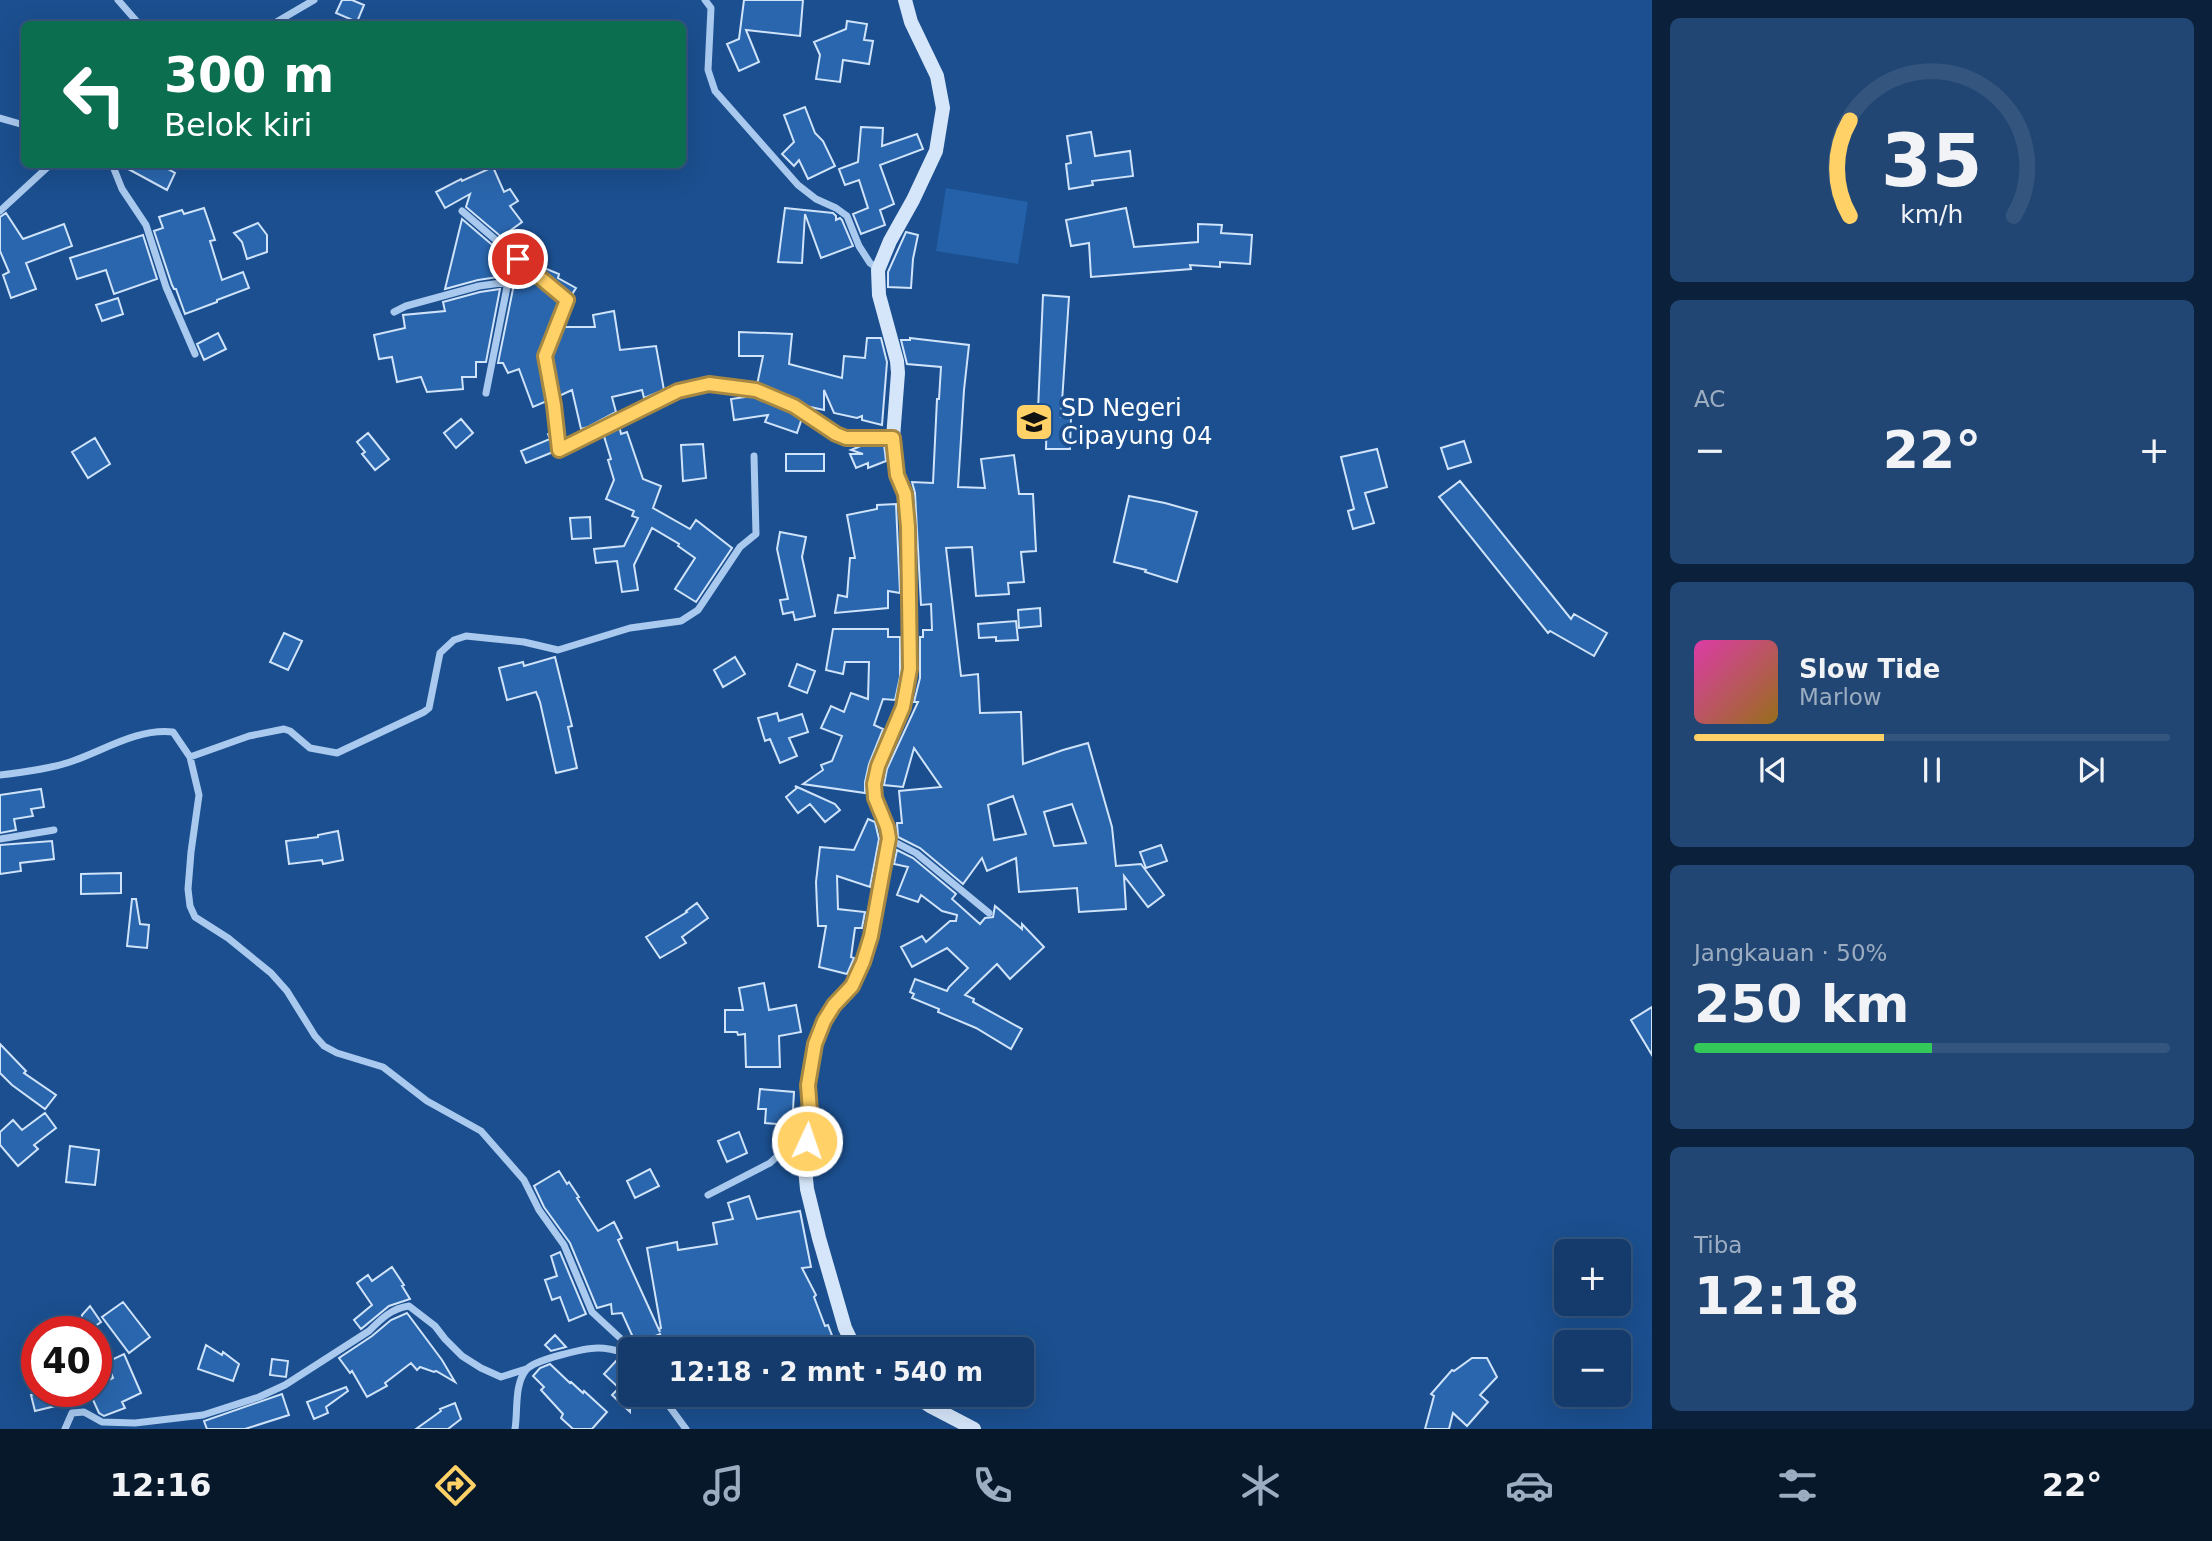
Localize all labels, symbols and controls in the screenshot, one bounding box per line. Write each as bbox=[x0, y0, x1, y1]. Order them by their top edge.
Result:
text: 300 m bbox=[164, 47, 334, 104]
icon: left bbox=[49, 49, 140, 140]
text: Belok kiri bbox=[164, 106, 312, 144]
text: 35 bbox=[1881, 118, 1983, 203]
text: km/h bbox=[1900, 200, 1964, 229]
pin bbox=[488, 229, 548, 289]
icon: arrive bbox=[499, 240, 537, 278]
text: AC bbox=[1694, 386, 1725, 412]
place label: SD Negeri Cipayung 04 bbox=[1061, 394, 1212, 450]
school or university icon: SD Negeri Cipayung 04 bbox=[1013, 401, 1055, 443]
text: 22° bbox=[1883, 420, 1981, 480]
text: − bbox=[1694, 428, 1726, 472]
text: + bbox=[2138, 428, 2170, 472]
text: Slow Tide bbox=[1799, 654, 1940, 684]
text: Marlow bbox=[1799, 684, 1882, 710]
icon: previous bbox=[1754, 751, 1792, 789]
icon: pause bbox=[1913, 751, 1951, 789]
icon: next bbox=[2072, 751, 2110, 789]
text: Jangkauan · 50% bbox=[1694, 940, 1887, 966]
text: 250 km bbox=[1694, 974, 1909, 1034]
position arrow bbox=[770, 1104, 844, 1178]
text: Tiba bbox=[1694, 1232, 1742, 1258]
map controls bbox=[1554, 1239, 1631, 1407]
button: + bbox=[1554, 1239, 1631, 1316]
text: 12:18 bbox=[1694, 1266, 1860, 1326]
speed limit sign: 40 bbox=[21, 1316, 112, 1407]
button: − bbox=[1554, 1330, 1631, 1407]
text: 12:18 · 2 mnt · 540 m bbox=[669, 1357, 983, 1387]
icon: directions bbox=[431, 1461, 480, 1510]
icon: music bbox=[699, 1461, 748, 1510]
icon: phone bbox=[968, 1461, 1017, 1510]
icon: climate bbox=[1236, 1461, 1285, 1510]
icon: car bbox=[1505, 1461, 1554, 1510]
icon: filters bbox=[1773, 1461, 1822, 1510]
text: 12:16 bbox=[110, 1466, 212, 1504]
text: 22° bbox=[2042, 1466, 2102, 1504]

